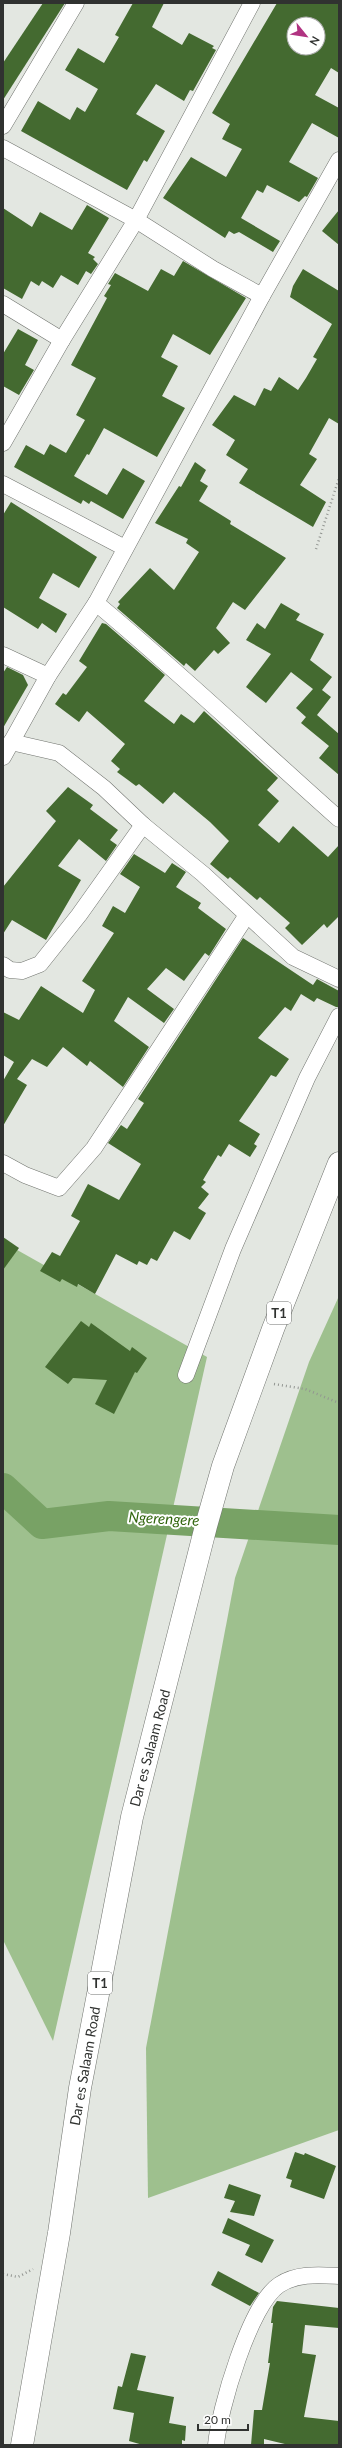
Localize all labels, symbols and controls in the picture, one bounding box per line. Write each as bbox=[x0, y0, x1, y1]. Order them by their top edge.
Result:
north arrow bbox=[286, 16, 326, 56]
text: N bbox=[307, 34, 323, 48]
road number: T1 bbox=[267, 1302, 291, 1324]
water label: Ngerengere bbox=[128, 1507, 200, 1529]
street label: Dar es Salaam Road bbox=[126, 1687, 173, 1808]
road number: T1 bbox=[88, 1972, 112, 1994]
street label: Dar es Salaam Road bbox=[66, 2005, 103, 2127]
scale bar bbox=[198, 2406, 248, 2432]
text: 20 m bbox=[204, 2412, 231, 2427]

